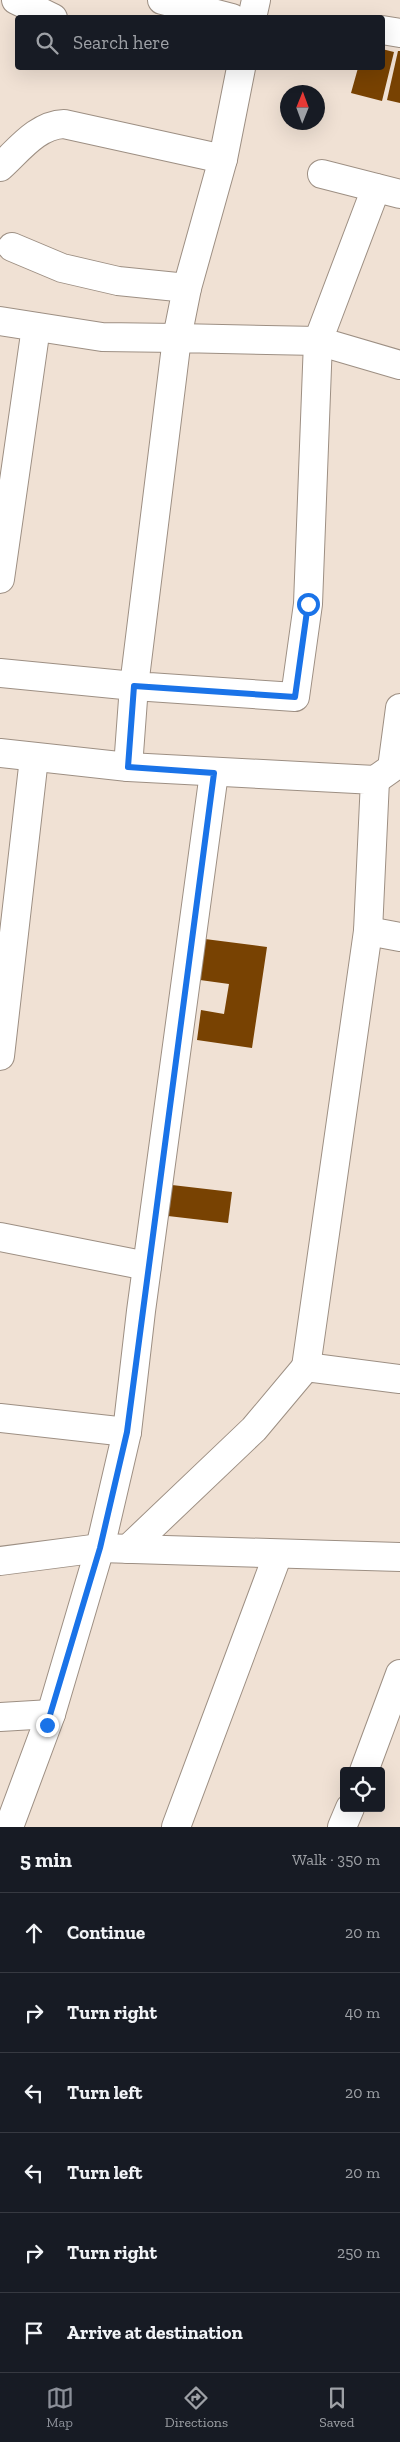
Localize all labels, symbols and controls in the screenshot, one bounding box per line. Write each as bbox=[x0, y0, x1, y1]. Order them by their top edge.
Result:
search box bbox=[15, 15, 385, 70]
icon: search bbox=[33, 29, 61, 57]
text: Search here bbox=[73, 31, 169, 54]
north arrow bbox=[280, 85, 325, 130]
route start bbox=[297, 593, 320, 616]
route end bbox=[36, 1714, 59, 1737]
map controls bbox=[340, 1767, 385, 1812]
button: locate bbox=[340, 1767, 385, 1812]
text: 5 min bbox=[20, 1847, 72, 1872]
text: Walk · 350 m bbox=[292, 1850, 380, 1869]
icon: ahead bbox=[20, 1919, 48, 1947]
text: Continue bbox=[67, 1921, 145, 1944]
text: 20 m bbox=[345, 1923, 380, 1942]
icon: right bbox=[20, 1999, 48, 2027]
text: Turn right bbox=[67, 2001, 157, 2024]
text: 40 m bbox=[345, 2003, 380, 2022]
icon: left bbox=[20, 2079, 48, 2107]
text: Turn left bbox=[67, 2081, 142, 2104]
text: 20 m bbox=[345, 2083, 380, 2102]
icon: left bbox=[20, 2159, 48, 2187]
text: Turn left bbox=[67, 2161, 142, 2184]
text: 20 m bbox=[345, 2163, 380, 2182]
icon: right bbox=[20, 2239, 48, 2267]
text: Turn right bbox=[67, 2241, 157, 2264]
text: 250 m bbox=[337, 2243, 380, 2262]
icon: arrive bbox=[20, 2319, 48, 2347]
text: Arrive at destination bbox=[67, 2321, 243, 2344]
tab: Map bbox=[46, 2384, 74, 2431]
tab: Directions bbox=[165, 2384, 228, 2431]
tab: Saved bbox=[319, 2384, 354, 2431]

